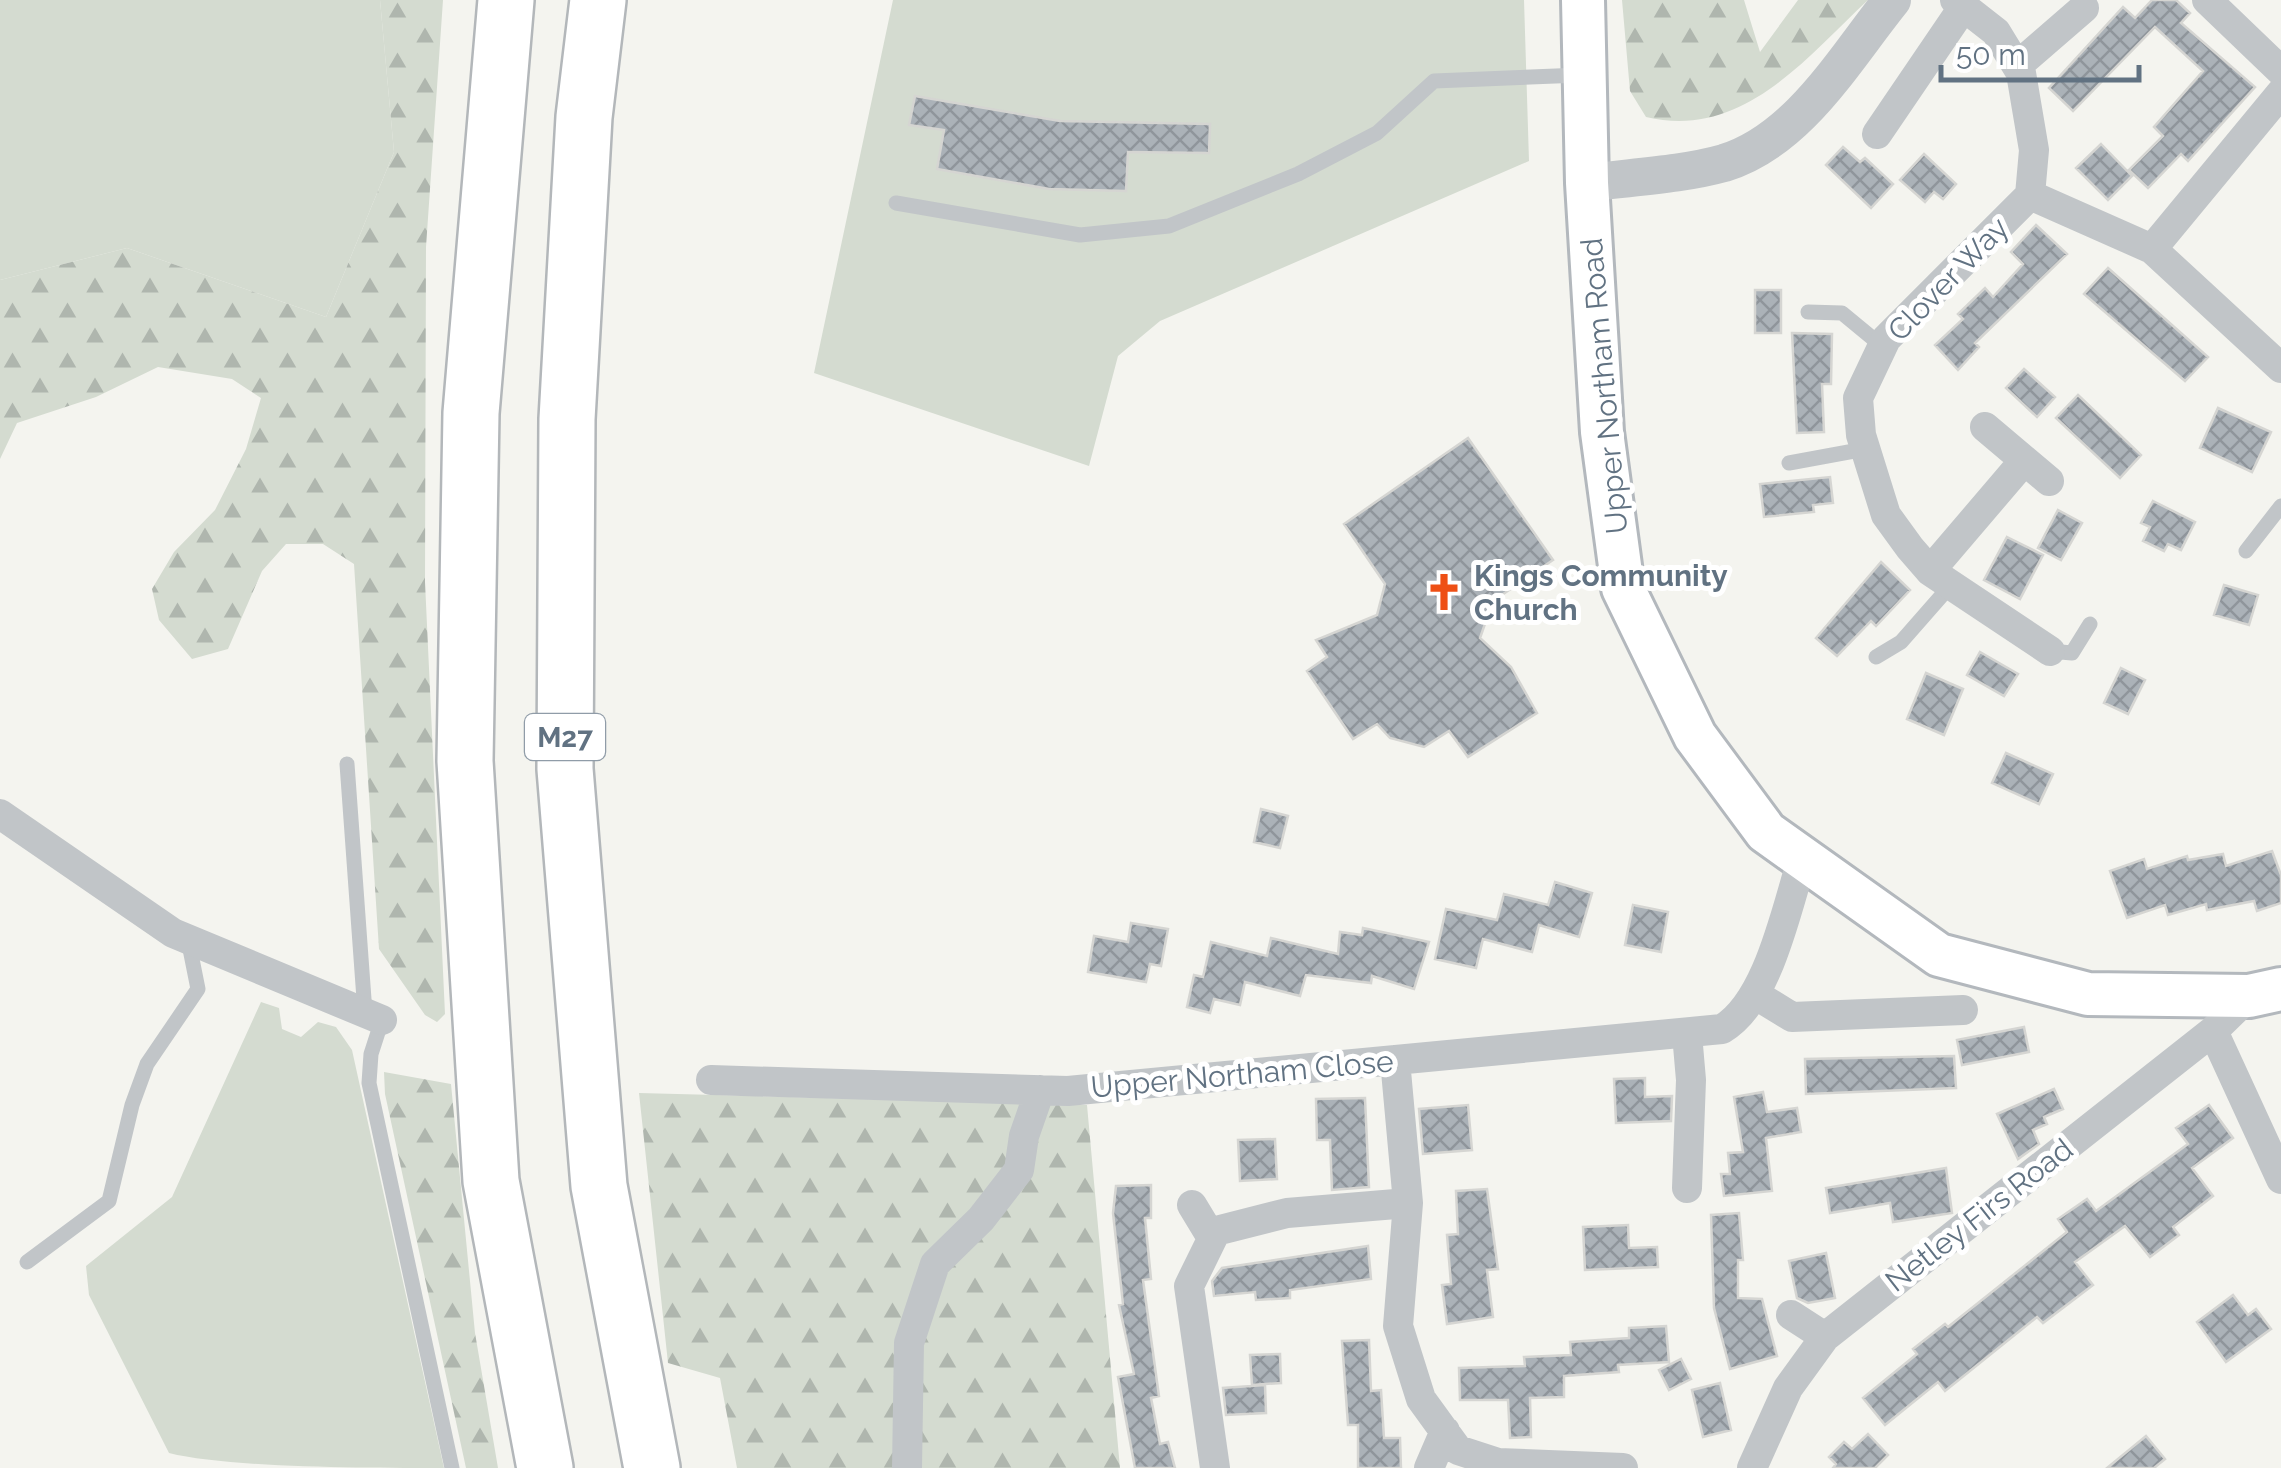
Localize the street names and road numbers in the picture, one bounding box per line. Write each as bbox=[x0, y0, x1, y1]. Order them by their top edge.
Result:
street label: Clover Way bbox=[1881, 210, 2015, 348]
street label: Upper Northam Road bbox=[1574, 237, 1634, 535]
road number: M27 bbox=[525, 714, 605, 760]
street label: Upper Northam Close bbox=[1089, 1043, 1395, 1105]
street label: Netley Firs Road bbox=[1879, 1131, 2079, 1299]

